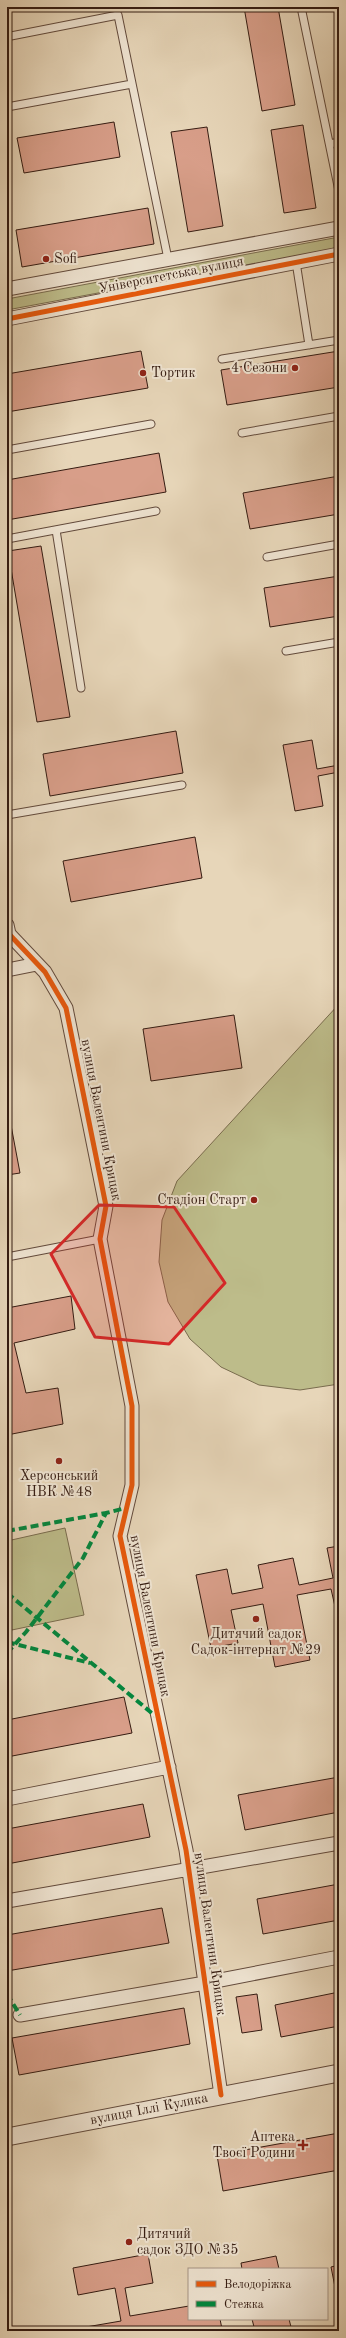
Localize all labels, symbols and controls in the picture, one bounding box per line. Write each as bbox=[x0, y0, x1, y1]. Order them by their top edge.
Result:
place label: Sofi bbox=[54, 252, 77, 266]
marker: Sofi bbox=[41, 254, 51, 264]
street label: Університетська вулиця bbox=[97, 254, 245, 296]
place label: 4 Сезони bbox=[231, 361, 287, 375]
marker: 4 Сезони bbox=[290, 363, 300, 373]
place label: Тортик bbox=[151, 366, 195, 380]
marker: Тортик bbox=[138, 368, 148, 378]
street label: вулиця Валентини Крицак bbox=[78, 1038, 124, 1202]
place label: Стадіон Старт bbox=[157, 1193, 246, 1207]
marker: Стадіон Старт bbox=[249, 1195, 259, 1205]
marker: Херсонський НВК №48 bbox=[54, 1456, 64, 1466]
place label: Херсонський НВК №48 bbox=[20, 1469, 98, 1499]
street label: вулиця Валентини Крицак bbox=[127, 1534, 173, 1698]
marker: Дитячий садок Садок-інтернат №29 bbox=[251, 1614, 261, 1624]
place label: Дитячий садок Садок-інтернат №29 bbox=[191, 1627, 321, 1657]
street label: вулиця Валентини Крицак bbox=[192, 1852, 228, 2016]
street label: вулиця Іллі Кулика bbox=[89, 2091, 209, 2127]
place label: Аптека Твоєї Родини bbox=[212, 2130, 295, 2160]
marker: Аптека Твоєї Родини bbox=[298, 2140, 308, 2150]
place label: Дитячий садок ЗДО №35 bbox=[137, 2227, 238, 2257]
marker: Дитячий садок ЗДО №35 bbox=[124, 2237, 134, 2247]
legend bbox=[188, 2268, 328, 2320]
text: Велодоріжка bbox=[224, 2278, 291, 2291]
text: Стежка bbox=[224, 2299, 264, 2311]

